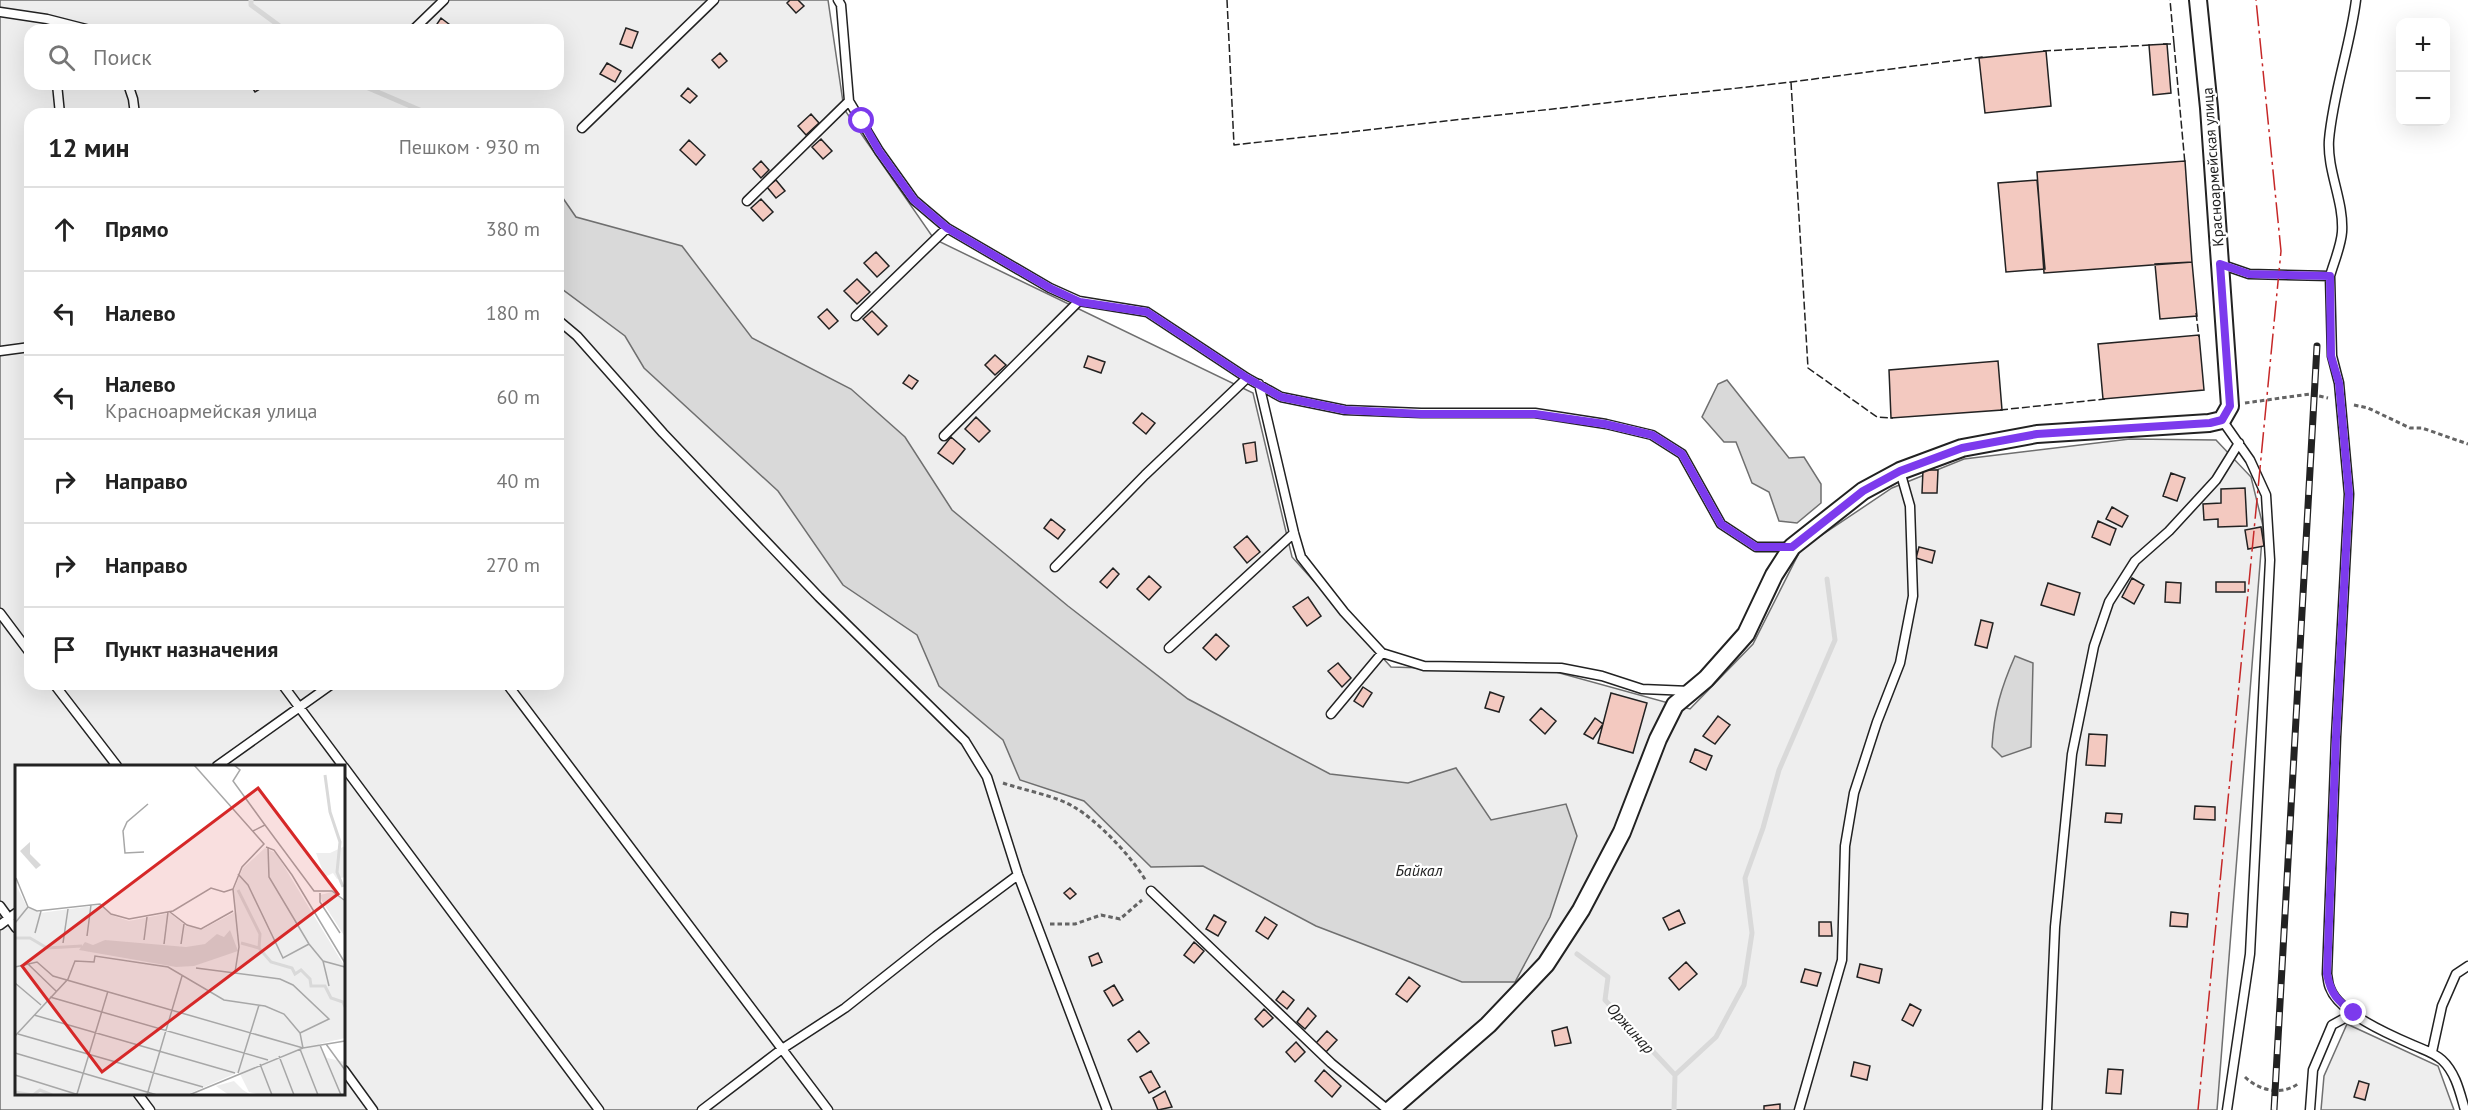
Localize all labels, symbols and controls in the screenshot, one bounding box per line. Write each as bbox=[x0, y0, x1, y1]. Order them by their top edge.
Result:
map controls bbox=[2396, 18, 2450, 126]
button: + bbox=[2396, 18, 2450, 72]
search box bbox=[24, 24, 564, 90]
icon: search bbox=[45, 41, 78, 74]
text: Поиск bbox=[93, 43, 152, 71]
button: − bbox=[2396, 72, 2450, 126]
street label: Красноармейская улица bbox=[2197, 87, 2228, 247]
route start bbox=[848, 107, 874, 133]
text: 12 мин bbox=[48, 131, 130, 164]
text: Пешком · 930 m bbox=[399, 134, 540, 160]
icon: ahead bbox=[48, 213, 81, 246]
text: Прямо bbox=[105, 215, 168, 243]
text: 380 m bbox=[486, 216, 540, 242]
icon: left bbox=[48, 297, 81, 330]
text: Налево bbox=[105, 299, 176, 327]
text: 180 m bbox=[486, 300, 540, 326]
text: Налево bbox=[105, 370, 176, 398]
icon: left bbox=[48, 381, 81, 414]
text: 60 m bbox=[497, 384, 540, 410]
text: Красноармейская улица bbox=[105, 398, 317, 424]
icon: right bbox=[48, 465, 81, 498]
text: Направо bbox=[105, 467, 188, 495]
text: 40 m bbox=[497, 468, 540, 494]
icon: right bbox=[48, 549, 81, 582]
text: Направо bbox=[105, 551, 188, 579]
text: 270 m bbox=[486, 552, 540, 578]
icon: arrive bbox=[48, 633, 81, 666]
text: Пункт назначения bbox=[105, 635, 278, 663]
inset map bbox=[15, 765, 345, 1095]
water label: Байкал bbox=[1395, 860, 1443, 880]
water label: Оржинар bbox=[1603, 998, 1659, 1058]
route end bbox=[2340, 999, 2366, 1025]

